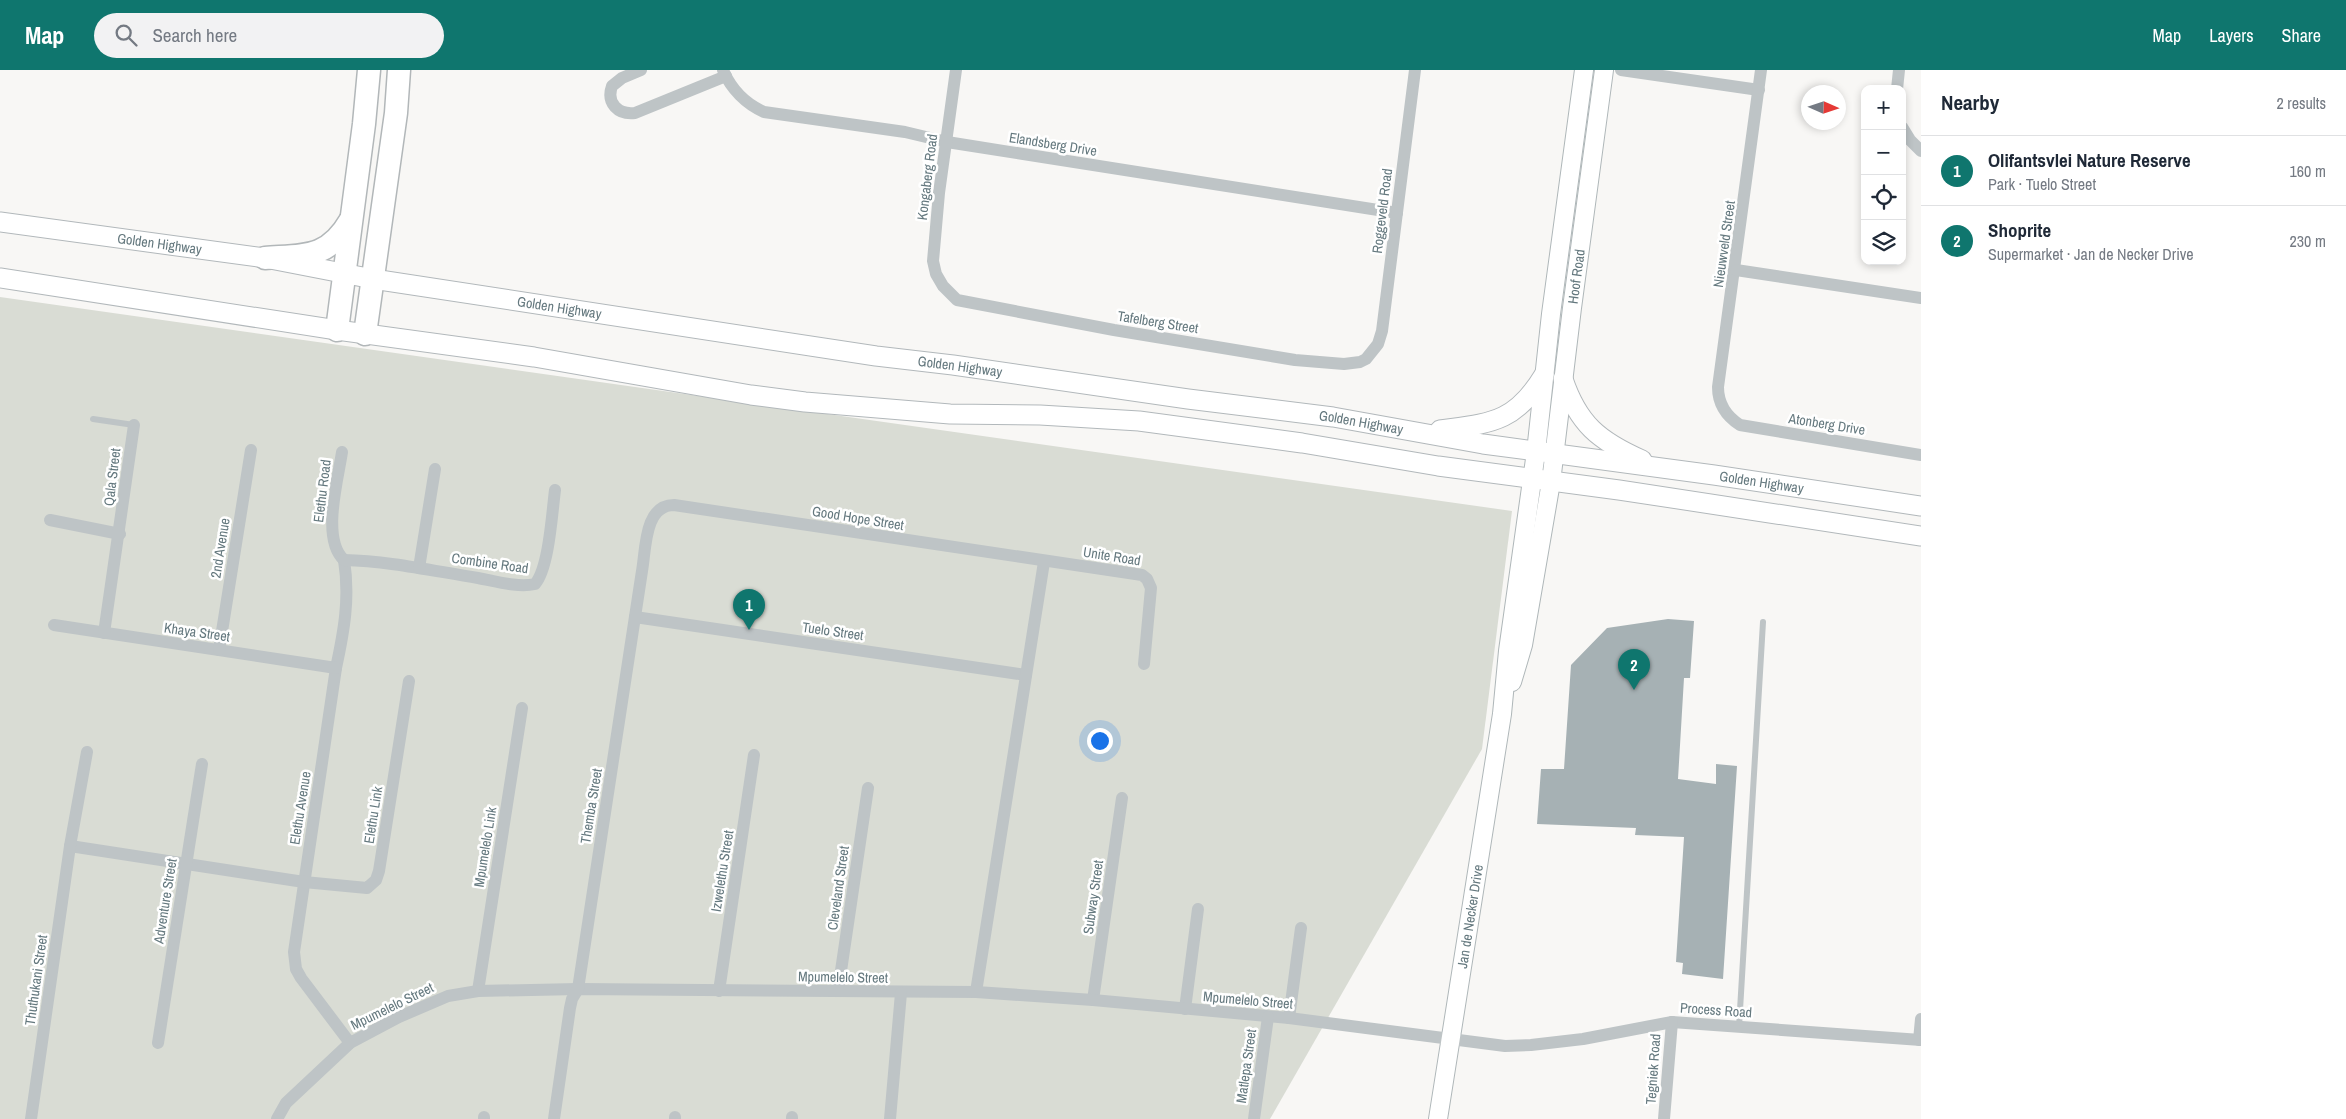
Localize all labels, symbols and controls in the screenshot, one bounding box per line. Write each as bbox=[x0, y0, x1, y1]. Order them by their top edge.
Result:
search box bbox=[94, 13, 444, 58]
text: Map bbox=[25, 19, 64, 51]
icon: search bbox=[112, 21, 140, 49]
text: Search here bbox=[152, 22, 237, 48]
text: Map bbox=[2153, 23, 2181, 48]
text: Layers bbox=[2209, 23, 2254, 48]
text: Share bbox=[2282, 23, 2321, 48]
north arrow bbox=[1801, 85, 1846, 130]
map controls bbox=[1861, 85, 1906, 265]
button: + bbox=[1861, 85, 1906, 130]
text: Nearby bbox=[1941, 88, 1999, 117]
text: 2 results bbox=[2276, 92, 2326, 114]
street label: Elandsberg Drive bbox=[1008, 128, 1098, 160]
button: − bbox=[1861, 130, 1906, 175]
street label: Kongaberg Road bbox=[913, 133, 941, 221]
text: Olifantsvlei Nature Reserve bbox=[1988, 147, 2191, 173]
text: 1 bbox=[1953, 160, 1961, 182]
text: 160 m bbox=[2290, 160, 2326, 182]
street label: Roggeveld Road bbox=[1368, 167, 1396, 255]
text: Park · Tuelo Street bbox=[1988, 173, 2096, 195]
button: locate bbox=[1861, 175, 1906, 220]
street label: Nieuwveld Street bbox=[1709, 199, 1739, 289]
text: Shoprite bbox=[1988, 217, 2051, 243]
button: layers bbox=[1861, 220, 1906, 265]
street label: Golden Highway bbox=[116, 229, 203, 258]
text: 2 bbox=[1953, 230, 1961, 252]
text: 230 m bbox=[2290, 230, 2326, 252]
text: Supermarket · Jan de Necker Drive bbox=[1988, 243, 2194, 265]
street label: Hoof Road bbox=[1564, 248, 1589, 305]
street label: Golden Highway bbox=[516, 292, 603, 323]
street label: Tafelberg Street bbox=[1116, 307, 1200, 337]
street label: Golden Highway bbox=[917, 352, 1004, 381]
street label: Golden Highway bbox=[1318, 406, 1405, 438]
street label: Atonberg Drive bbox=[1786, 409, 1867, 439]
street label: Qala Street bbox=[100, 447, 124, 507]
street label: Elethu Road bbox=[309, 459, 335, 523]
street label: Golden Highway bbox=[1718, 467, 1805, 497]
street label: Good Hope Street bbox=[811, 502, 905, 534]
street label: 2nd Avenue bbox=[206, 517, 234, 579]
street label: Unite Road bbox=[1082, 543, 1142, 569]
street label: Combine Road bbox=[451, 549, 529, 577]
pin: 1 bbox=[733, 589, 765, 630]
street label: Khaya Street bbox=[163, 618, 231, 646]
street label: Tuelo Street bbox=[801, 618, 865, 644]
pin: 2 bbox=[1618, 649, 1650, 690]
your location bbox=[1087, 728, 1113, 754]
street label: Themba Street bbox=[576, 767, 606, 845]
street label: Elethu Avenue bbox=[285, 770, 315, 846]
street label: Elethu Link bbox=[360, 785, 386, 845]
street label: Mpumelelo Link bbox=[470, 805, 500, 888]
street label: Izwelethu Street bbox=[707, 829, 737, 913]
street label: Cleveland Street bbox=[823, 845, 853, 931]
street label: Adventure Street bbox=[149, 857, 181, 946]
street label: Subway Street bbox=[1079, 859, 1107, 935]
street label: Jan de Necker Drive bbox=[1453, 863, 1487, 970]
street label: Thuthukani Street bbox=[21, 934, 51, 1026]
street label: Mpumelelo Street bbox=[798, 967, 888, 987]
street label: Mpumelelo Street bbox=[348, 978, 436, 1034]
street label: Mpumelelo Street bbox=[1202, 987, 1294, 1013]
street label: Process Road bbox=[1679, 999, 1753, 1021]
street label: Matlepa Street bbox=[1232, 1028, 1260, 1104]
street label: Tegniek Road bbox=[1642, 1033, 1664, 1105]

